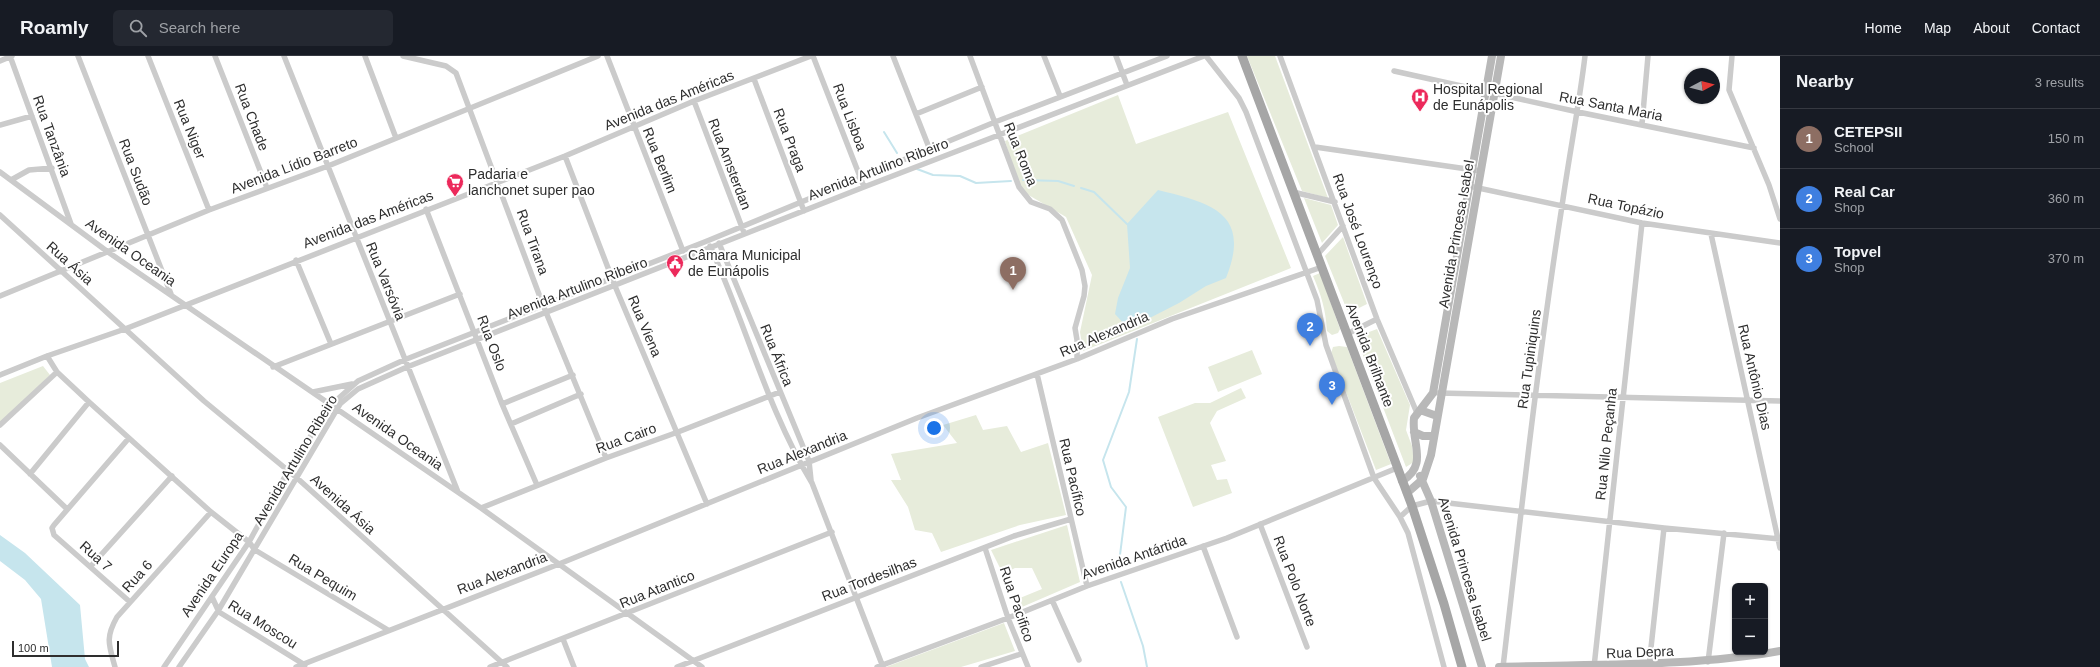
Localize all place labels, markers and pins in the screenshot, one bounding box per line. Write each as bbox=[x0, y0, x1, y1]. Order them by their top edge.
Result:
place label: Hospital Regional de Eunápolis bbox=[1433, 81, 1543, 113]
hospital icon: Hospital Regional de Eunápolis bbox=[1410, 87, 1430, 112]
place label: Padaria e lanchonet super pao bbox=[468, 166, 595, 198]
supermarket icon: Padaria e lanchonet super pao bbox=[445, 172, 465, 197]
place label: Câmara Municipal de Eunápolis bbox=[688, 247, 801, 279]
public building icon: Câmara Municipal de Eunápolis bbox=[665, 253, 685, 278]
pin: 1 bbox=[1000, 257, 1026, 290]
pin: 2 bbox=[1297, 313, 1323, 346]
pin: 3 bbox=[1319, 372, 1345, 405]

